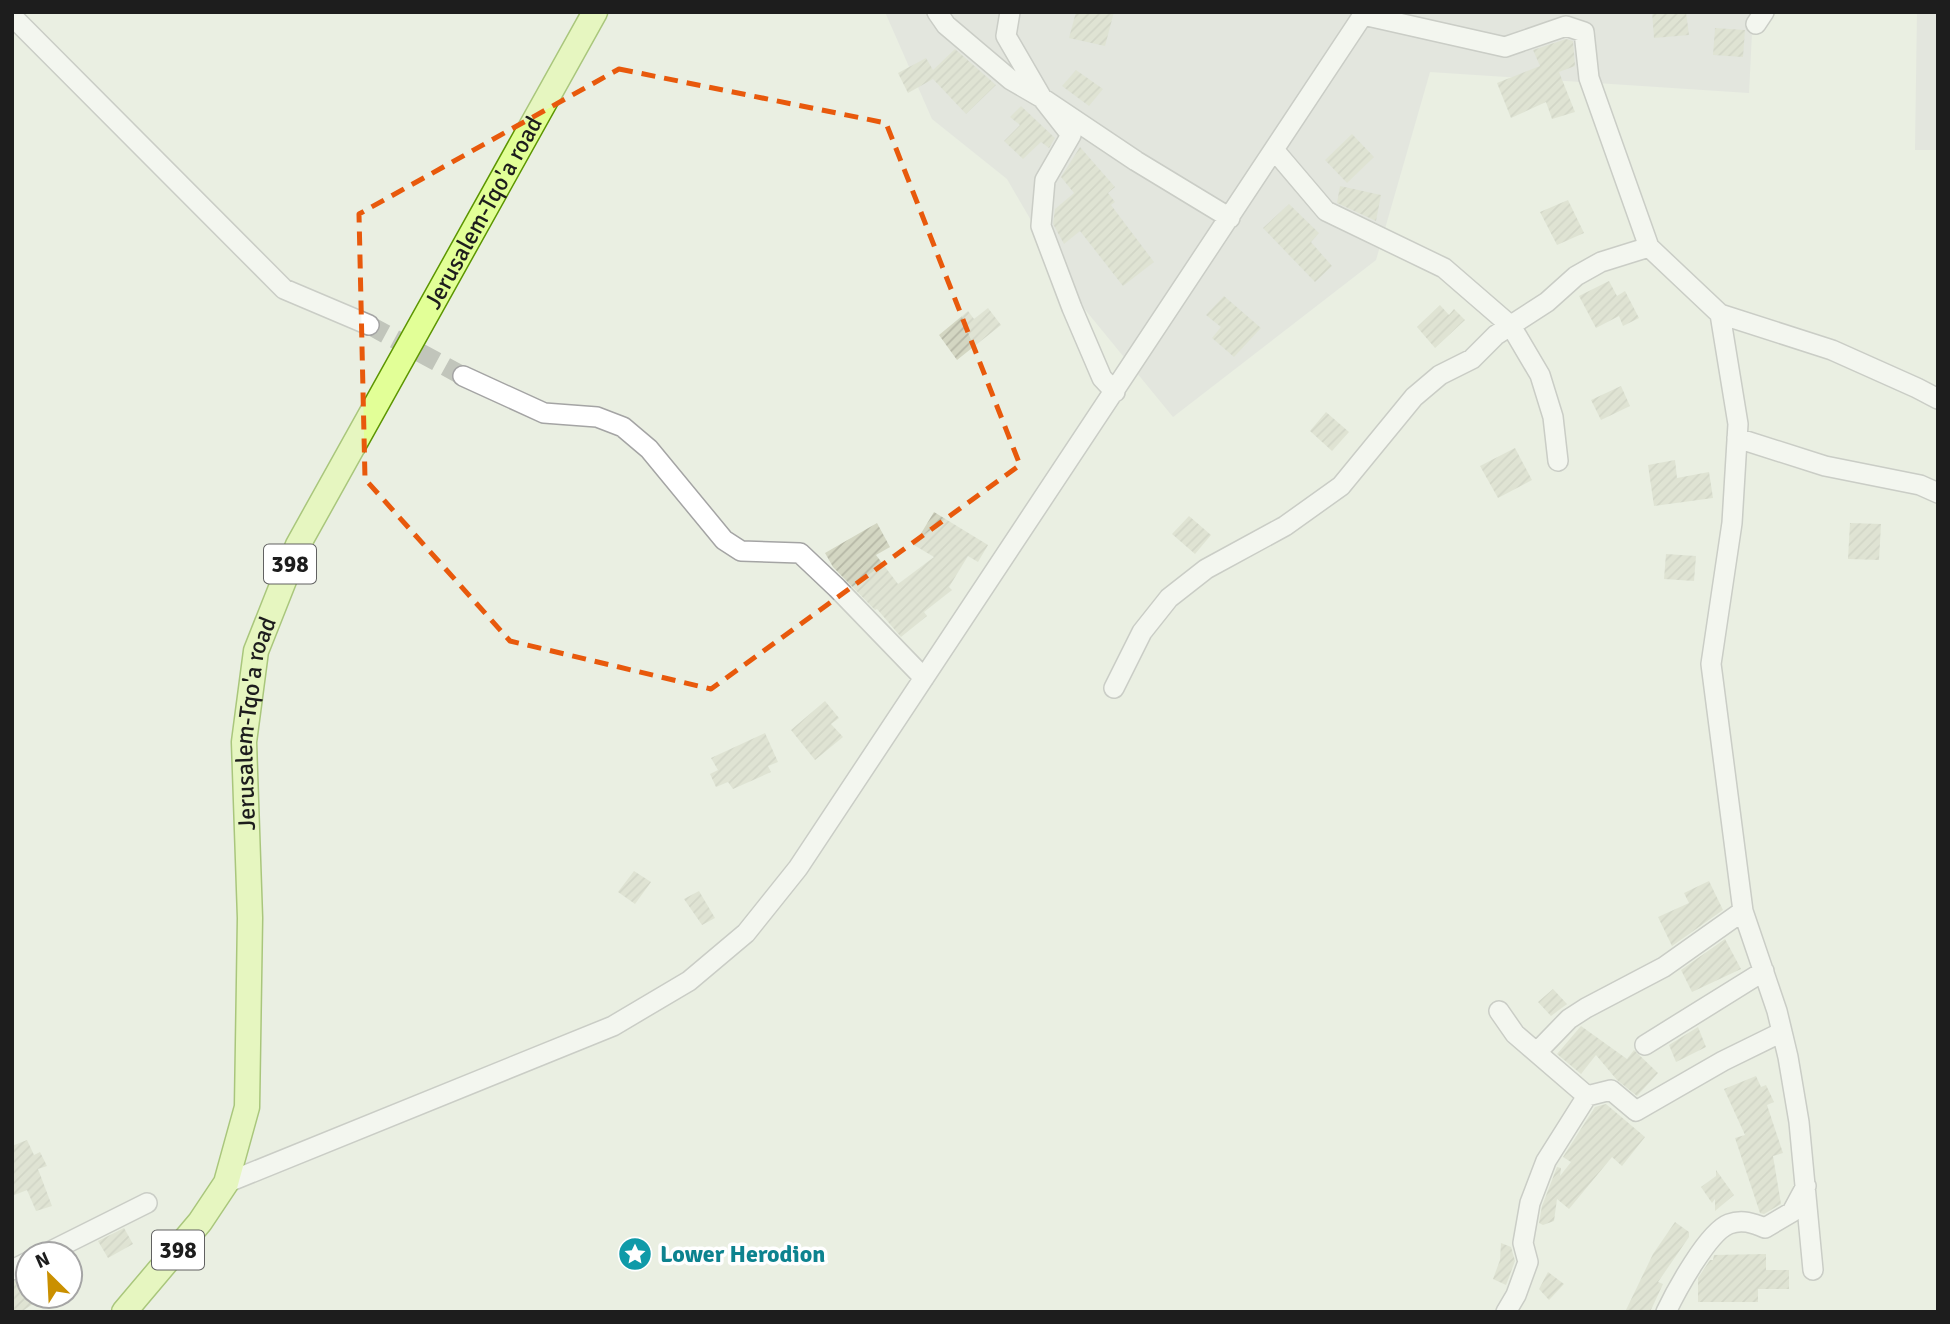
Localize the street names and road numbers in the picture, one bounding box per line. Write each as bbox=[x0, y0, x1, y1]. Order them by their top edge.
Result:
street label: Jerusalem-Tqo'a road bbox=[418, 111, 549, 314]
road number: 398 bbox=[264, 544, 316, 584]
street label: Jerusalem-Tqo'a road bbox=[229, 612, 283, 831]
road number: 398 bbox=[152, 1231, 204, 1270]

